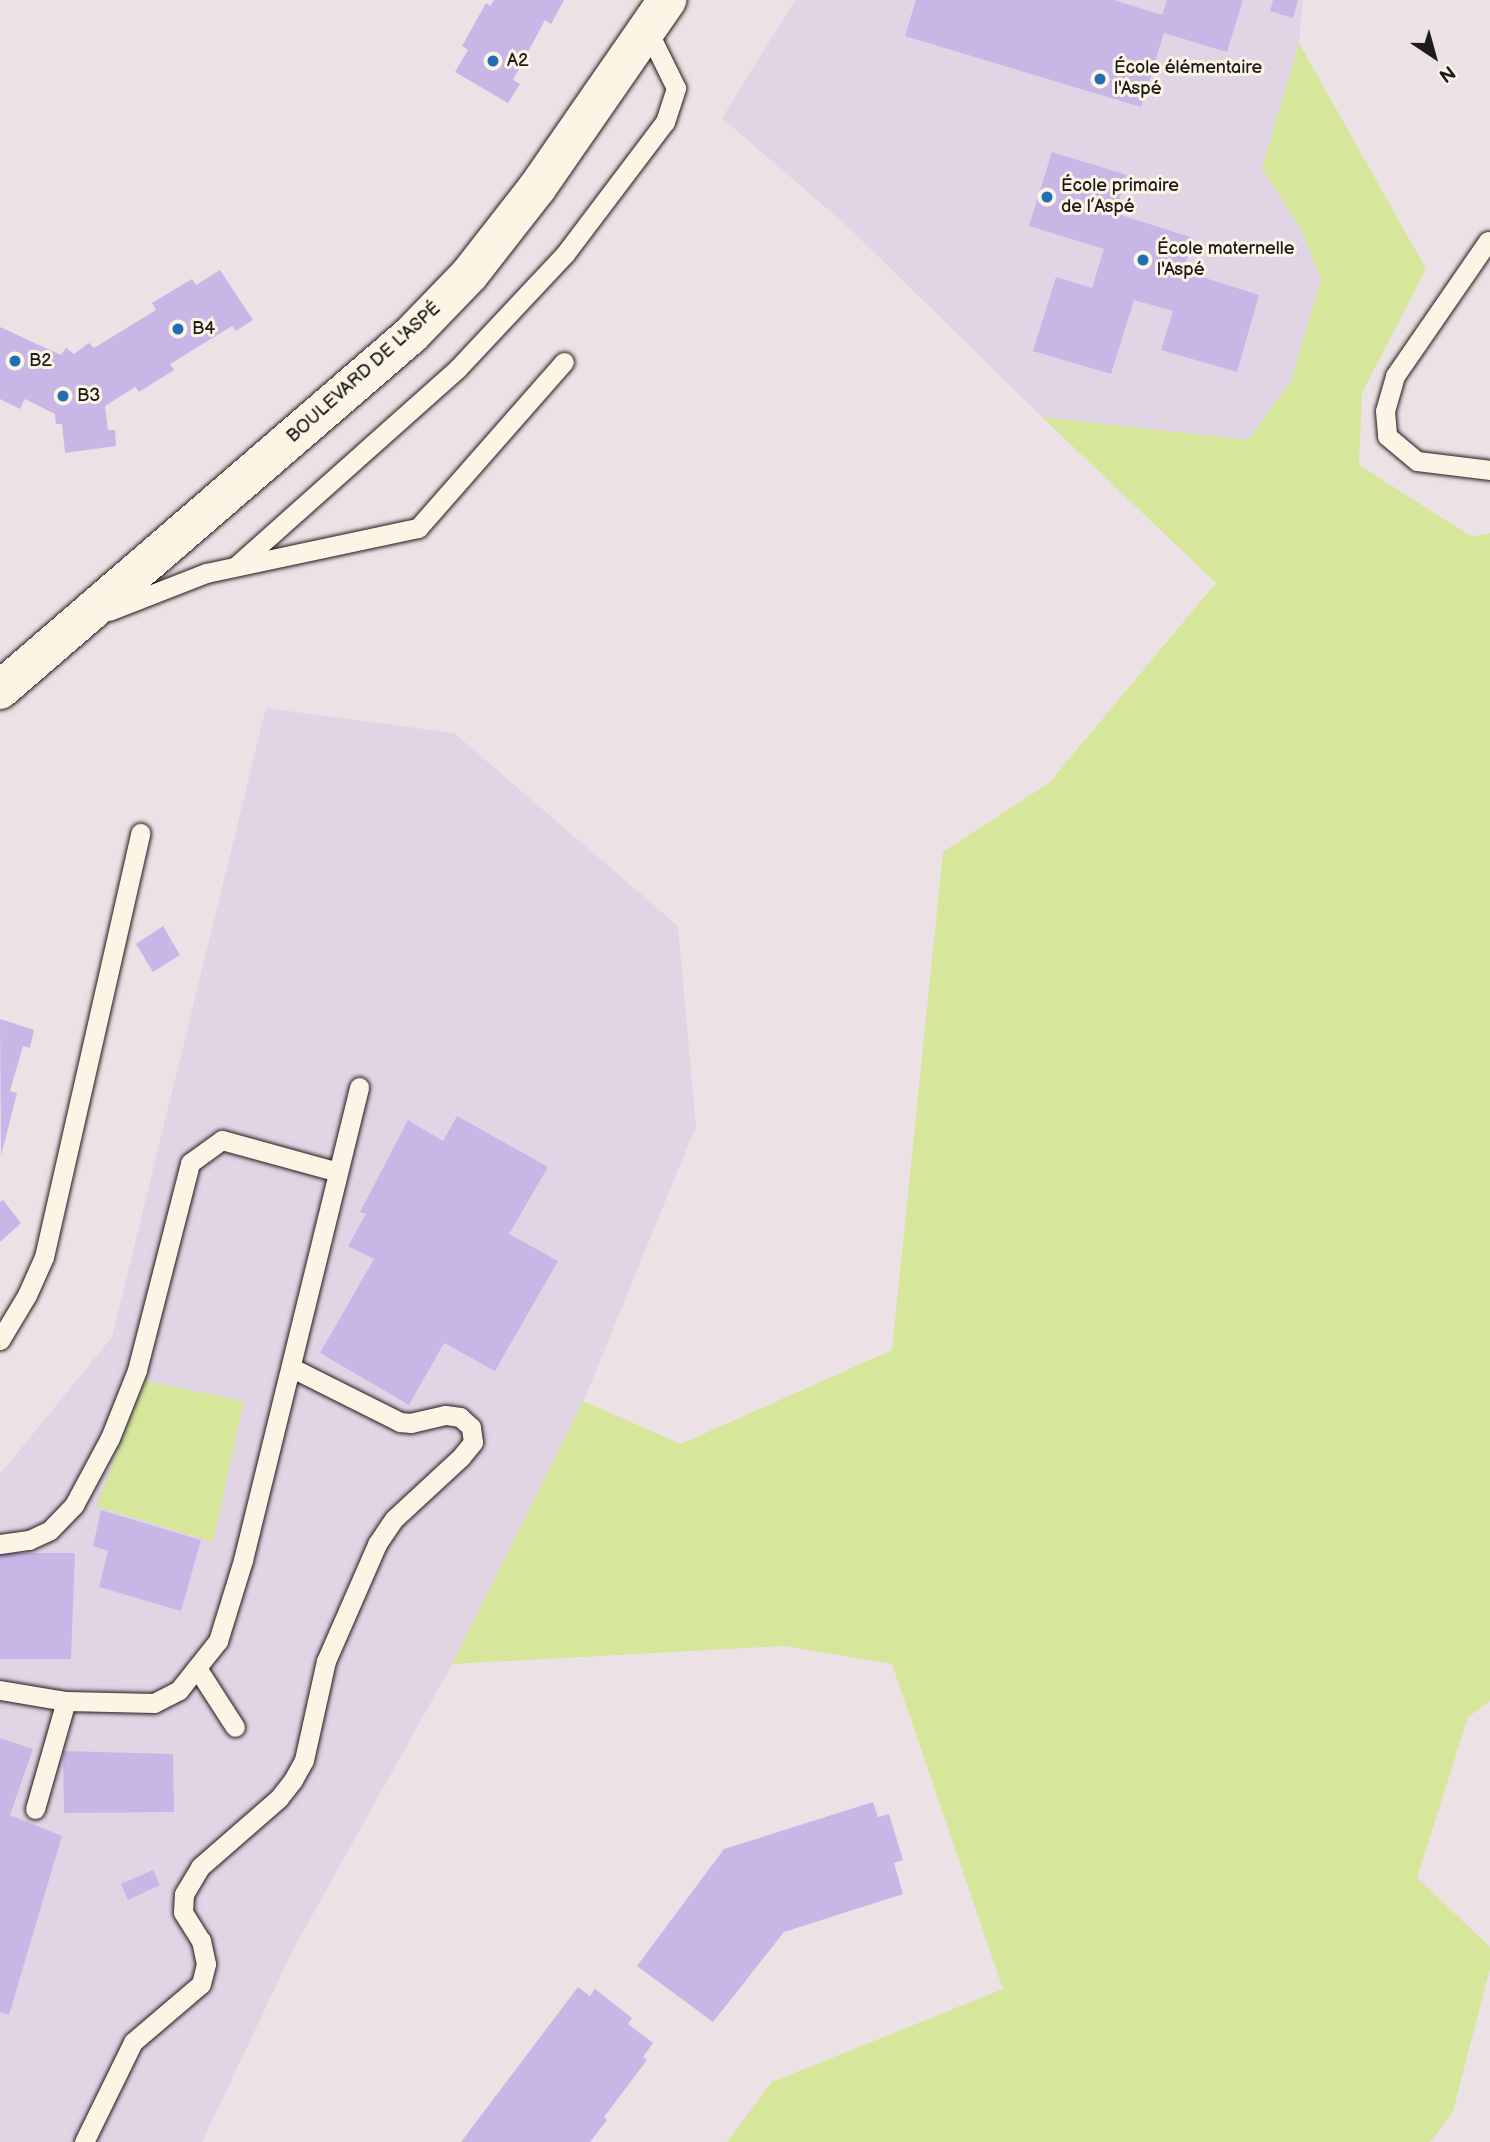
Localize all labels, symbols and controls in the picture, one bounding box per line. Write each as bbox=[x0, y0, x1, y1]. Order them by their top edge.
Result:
north arrow bbox=[1399, 21, 1469, 91]
place label: A2 bbox=[507, 50, 529, 72]
marker: A2 bbox=[485, 53, 501, 69]
place label: École élémentaire l'Aspé bbox=[1114, 58, 1262, 100]
text: N bbox=[1434, 60, 1459, 87]
marker: École élémentaire l'Aspé bbox=[1092, 71, 1108, 87]
place label: École primaire de l’Aspé bbox=[1061, 176, 1179, 218]
marker: École primaire de l’Aspé bbox=[1039, 189, 1055, 205]
place label: École maternelle l'Aspé bbox=[1157, 239, 1294, 282]
marker: École maternelle l'Aspé bbox=[1135, 252, 1151, 268]
street label: BOULEVARD DE L'ASPÉ bbox=[283, 298, 445, 448]
place label: B4 bbox=[192, 318, 215, 340]
marker: B4 bbox=[170, 321, 186, 337]
place label: B2 bbox=[29, 350, 52, 372]
marker: B2 bbox=[7, 353, 23, 369]
place label: B3 bbox=[77, 385, 100, 407]
marker: B3 bbox=[55, 388, 71, 404]

